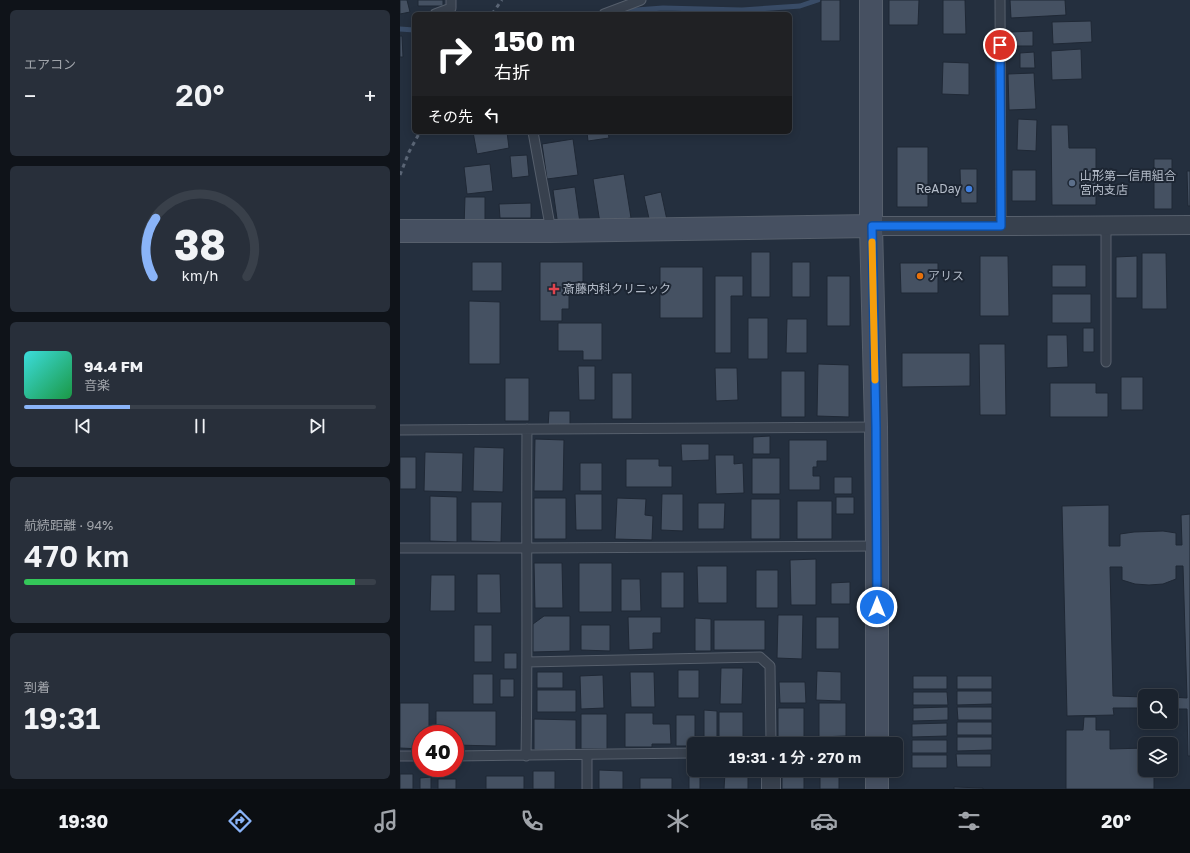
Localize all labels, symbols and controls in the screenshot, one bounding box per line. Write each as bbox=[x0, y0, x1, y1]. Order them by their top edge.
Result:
text: 150 m bbox=[494, 24, 575, 57]
icon: right bbox=[428, 28, 480, 80]
pin bbox=[983, 28, 1017, 62]
icon: arrive bbox=[989, 34, 1011, 56]
text: エアコン bbox=[24, 56, 76, 72]
text: 右折 bbox=[494, 61, 530, 83]
text: 20° bbox=[176, 77, 224, 113]
text: − bbox=[24, 82, 36, 109]
text: + bbox=[364, 82, 376, 109]
icon: left bbox=[481, 104, 503, 126]
text: その先 bbox=[428, 107, 473, 125]
place label: 山形第一信用組合 宮内支店 bbox=[1080, 168, 1176, 197]
marker: 山形第一信用組合 宮内支店 bbox=[1067, 178, 1077, 188]
place label: ReADay bbox=[916, 181, 961, 196]
marker: ReADay bbox=[964, 184, 974, 194]
text: 38 bbox=[174, 218, 226, 268]
text: km/h bbox=[182, 266, 218, 283]
place label: アリス bbox=[928, 268, 964, 283]
marker: アリス bbox=[915, 271, 925, 281]
place label: 斎藤内科クリニック bbox=[563, 281, 671, 296]
marker: 斎藤内科クリニック bbox=[548, 283, 560, 295]
text: 94.4 FM bbox=[84, 357, 143, 375]
text: 音楽 bbox=[84, 377, 110, 393]
icon: previous bbox=[72, 415, 94, 437]
icon: pause bbox=[189, 415, 211, 437]
icon: next bbox=[306, 415, 328, 437]
text: 航続距離 · 94% bbox=[24, 517, 113, 533]
text: 470 km bbox=[24, 538, 129, 574]
position arrow bbox=[856, 586, 898, 628]
text: 到着 bbox=[24, 679, 50, 695]
map controls bbox=[1138, 689, 1178, 777]
button: search bbox=[1138, 689, 1178, 729]
text: 19:31 bbox=[24, 700, 100, 736]
speed limit sign: 40 bbox=[412, 725, 464, 777]
button: layers bbox=[1138, 737, 1178, 777]
text: 19:31 · 1 分 · 270 m bbox=[729, 748, 861, 766]
icon: directions bbox=[226, 807, 254, 835]
icon: music bbox=[372, 807, 400, 835]
icon: phone bbox=[518, 807, 546, 835]
icon: climate bbox=[664, 807, 692, 835]
icon: car bbox=[810, 807, 838, 835]
icon: filters bbox=[955, 807, 983, 835]
text: 19:30 bbox=[59, 810, 108, 832]
text: 20° bbox=[1101, 810, 1131, 832]

